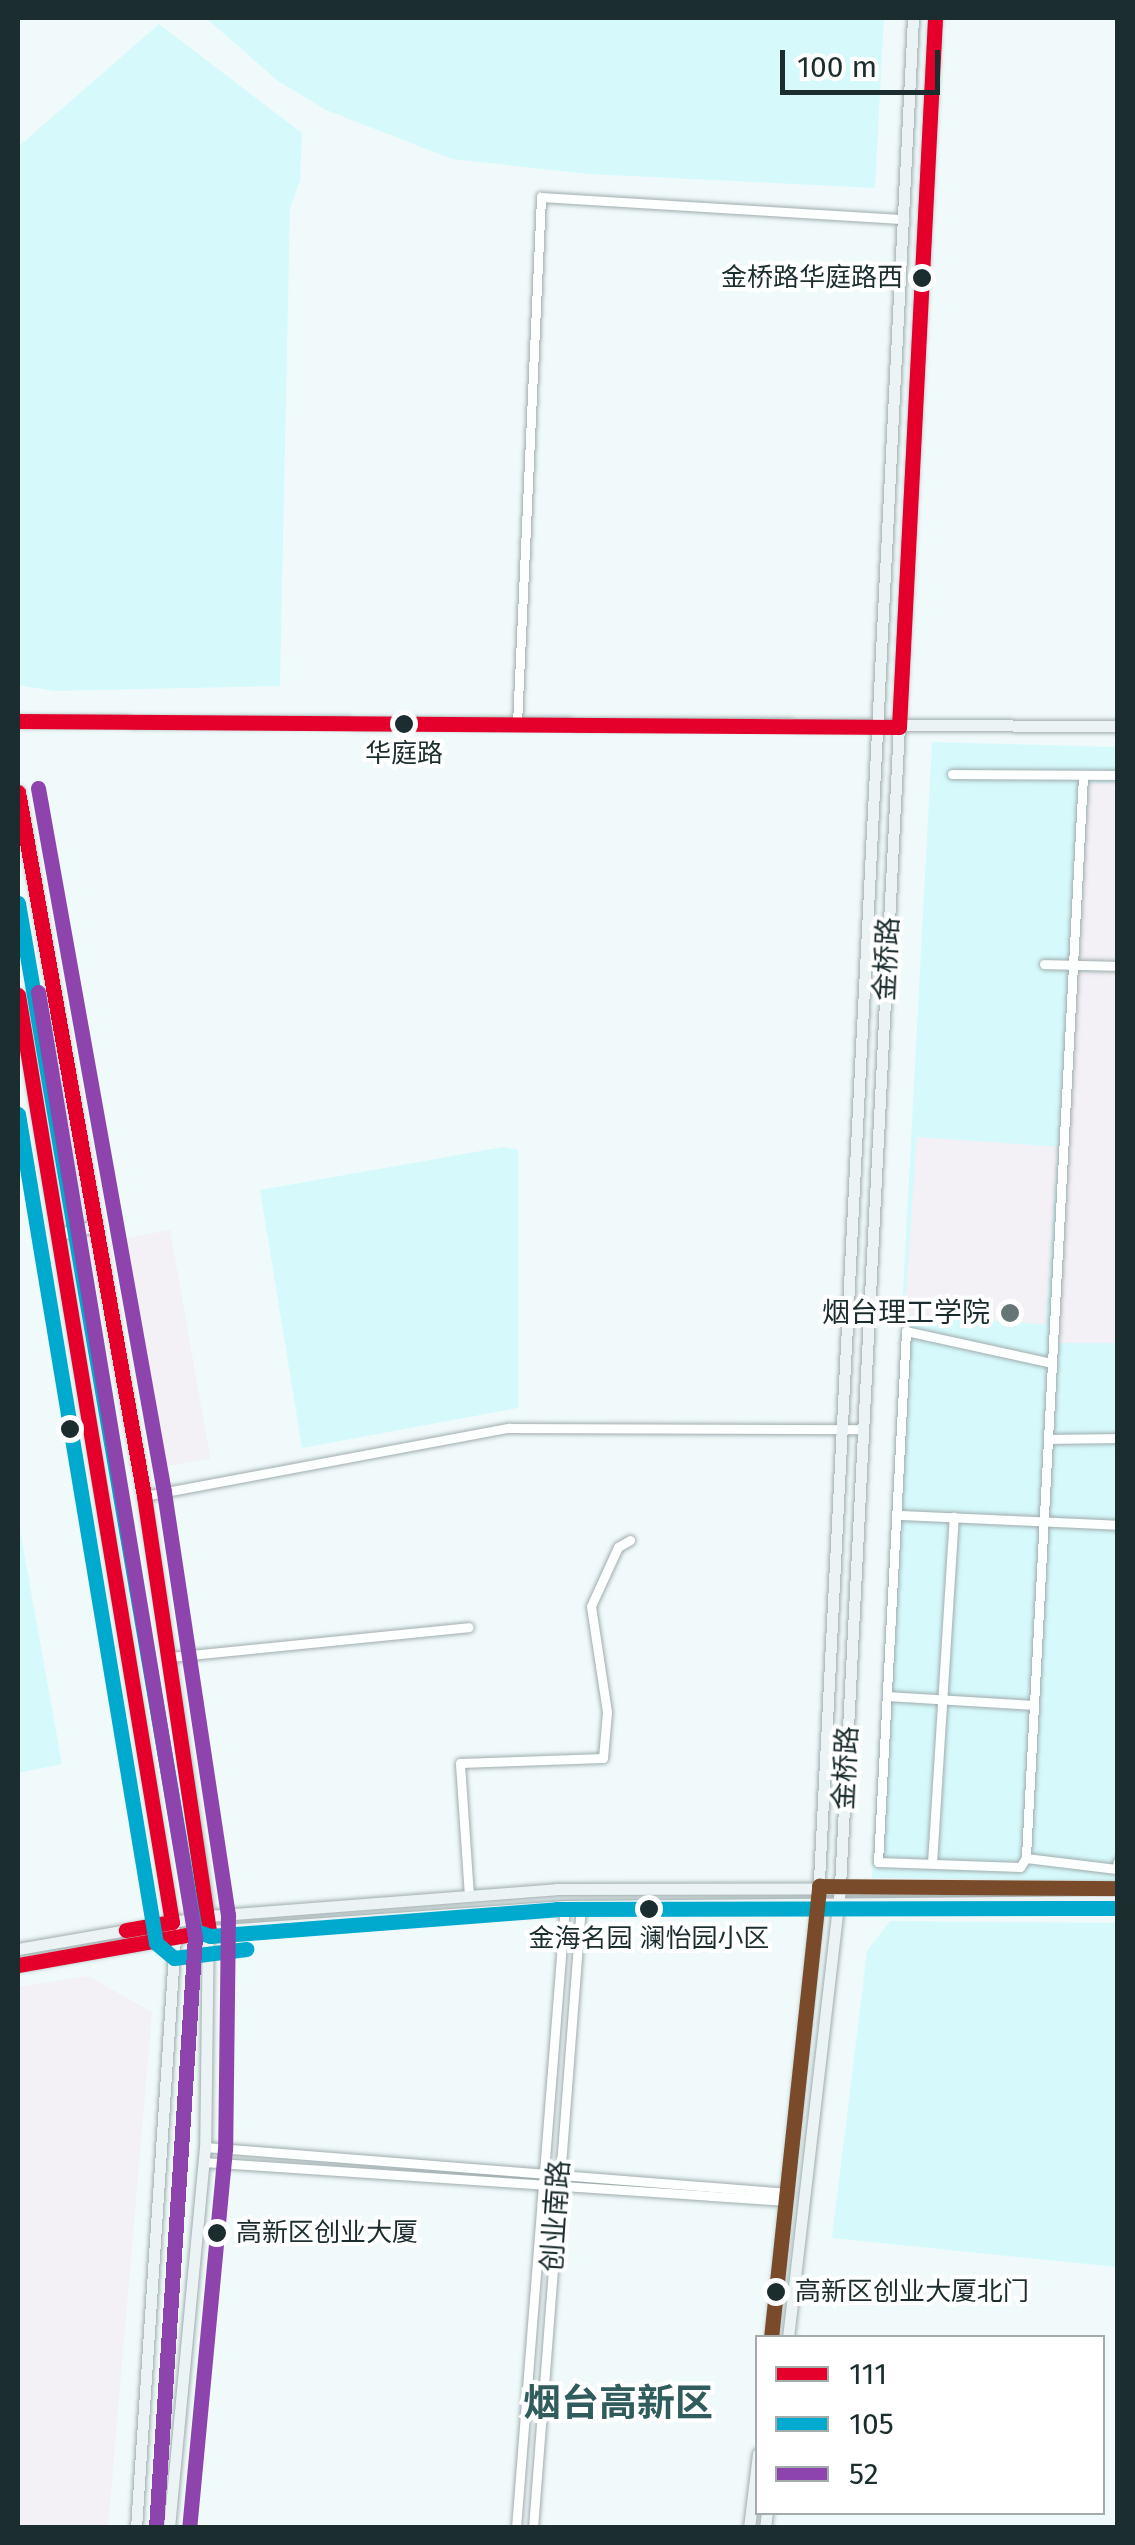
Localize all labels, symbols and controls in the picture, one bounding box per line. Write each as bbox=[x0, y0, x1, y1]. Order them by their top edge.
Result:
scale bar bbox=[785, 30, 945, 92]
text: 100 m bbox=[797, 49, 877, 85]
place label: 金桥路华庭路西 bbox=[721, 262, 903, 294]
marker: 金桥路华庭路西 bbox=[912, 268, 932, 288]
marker: 华庭路 bbox=[394, 714, 414, 734]
place label: 华庭路 bbox=[365, 738, 443, 770]
street label: 金桥路 bbox=[868, 916, 906, 1002]
place label: 烟台理工学院 bbox=[822, 1296, 990, 1330]
marker: 烟台理工学院 bbox=[999, 1302, 1021, 1324]
unlabelled marker bbox=[60, 1419, 80, 1439]
street label: 金桥路 bbox=[827, 1725, 865, 1811]
marker: 金海名园 澜怡园小区 bbox=[639, 1899, 659, 1919]
place label: 金海名园 澜怡园小区 bbox=[529, 1923, 769, 1955]
street label: 创业南路 bbox=[535, 2159, 577, 2273]
place label: 高新区创业大厦 bbox=[236, 2217, 418, 2249]
marker: 高新区创业大厦 bbox=[207, 2223, 227, 2243]
place label: 高新区创业大厦北门 bbox=[795, 2276, 1029, 2308]
marker: 高新区创业大厦北门 bbox=[766, 2282, 786, 2302]
legend bbox=[755, 2335, 1105, 2515]
text: 111 bbox=[849, 2356, 887, 2392]
district label: 烟台高新区 bbox=[523, 2381, 713, 2427]
text: 105 bbox=[849, 2406, 894, 2442]
text: 52 bbox=[849, 2456, 879, 2492]

